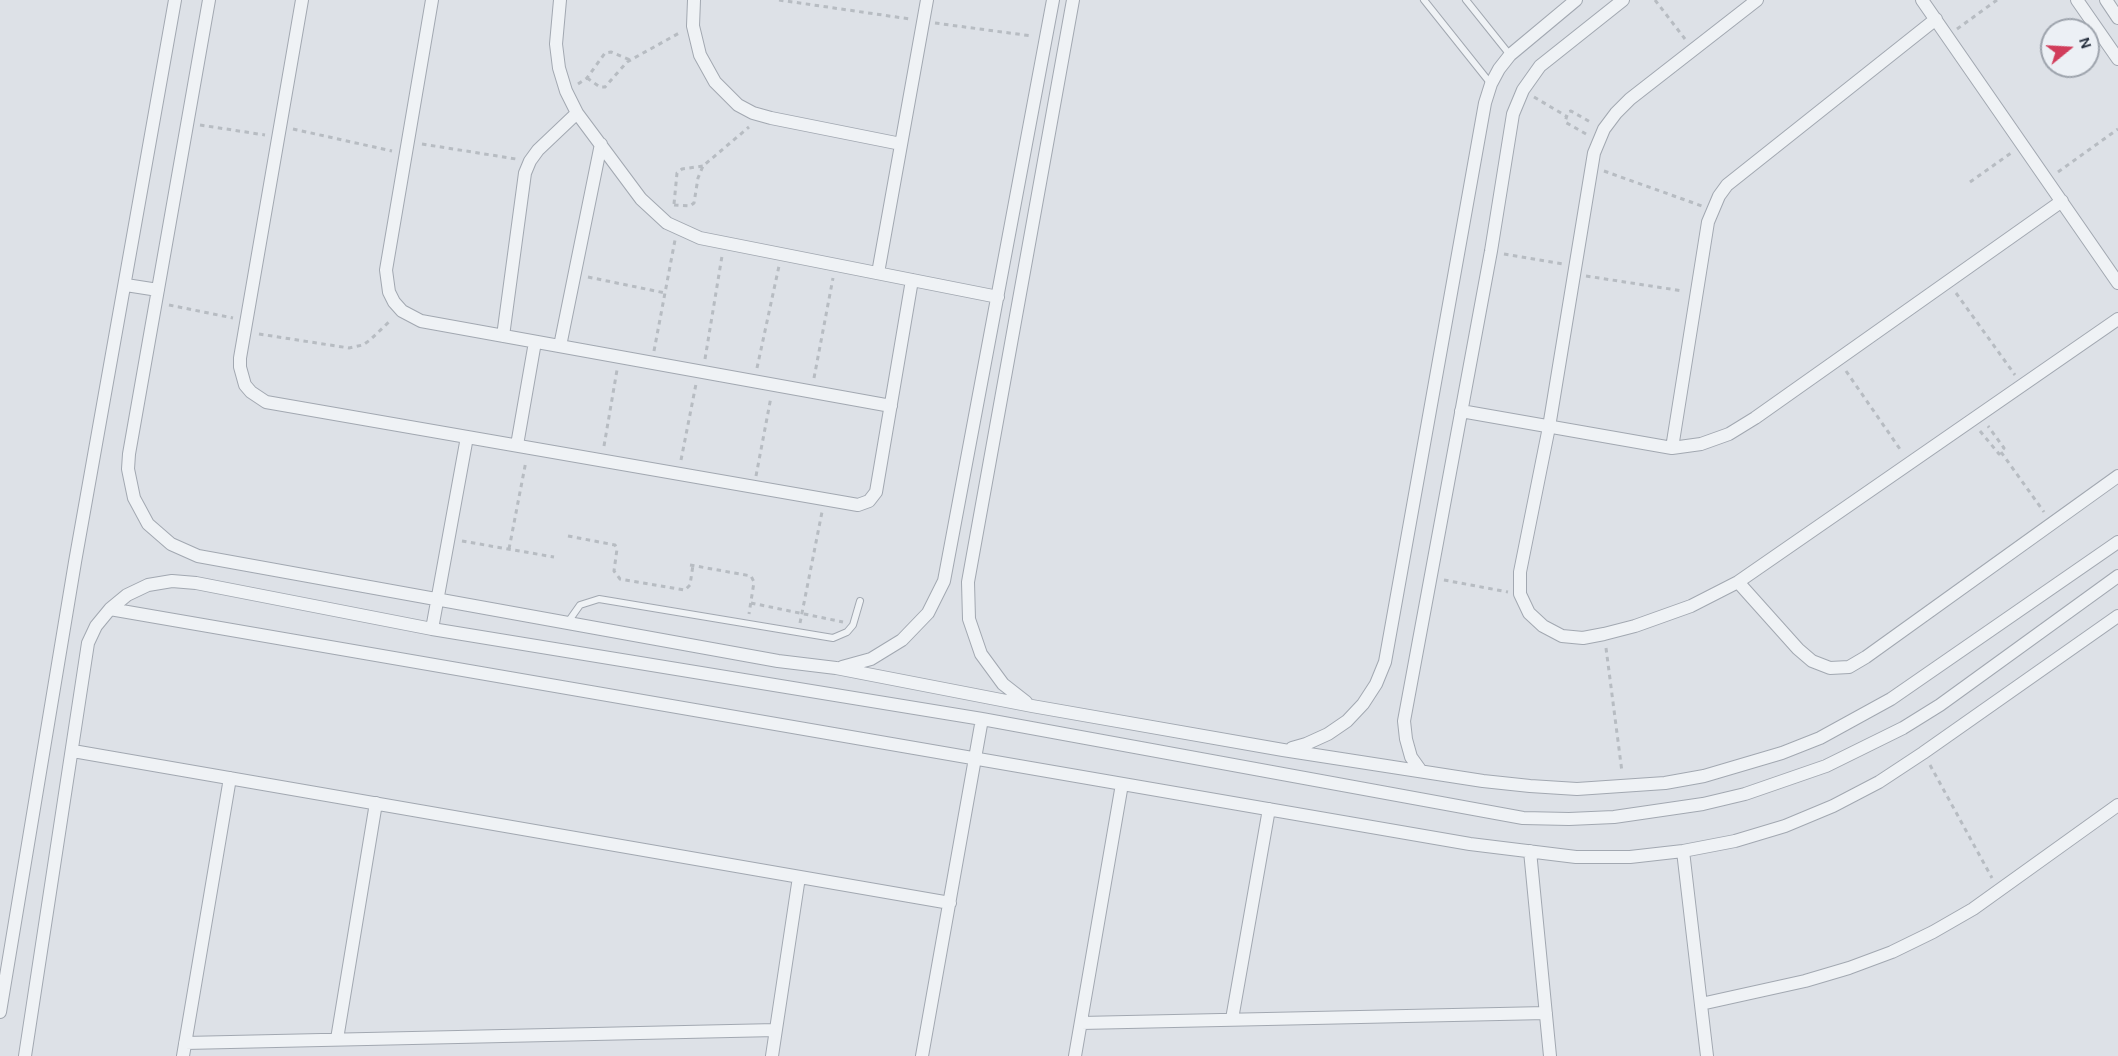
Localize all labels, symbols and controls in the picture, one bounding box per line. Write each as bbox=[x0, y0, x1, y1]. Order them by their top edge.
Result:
north arrow bbox=[2040, 18, 2100, 78]
text: N bbox=[2075, 34, 2096, 51]

